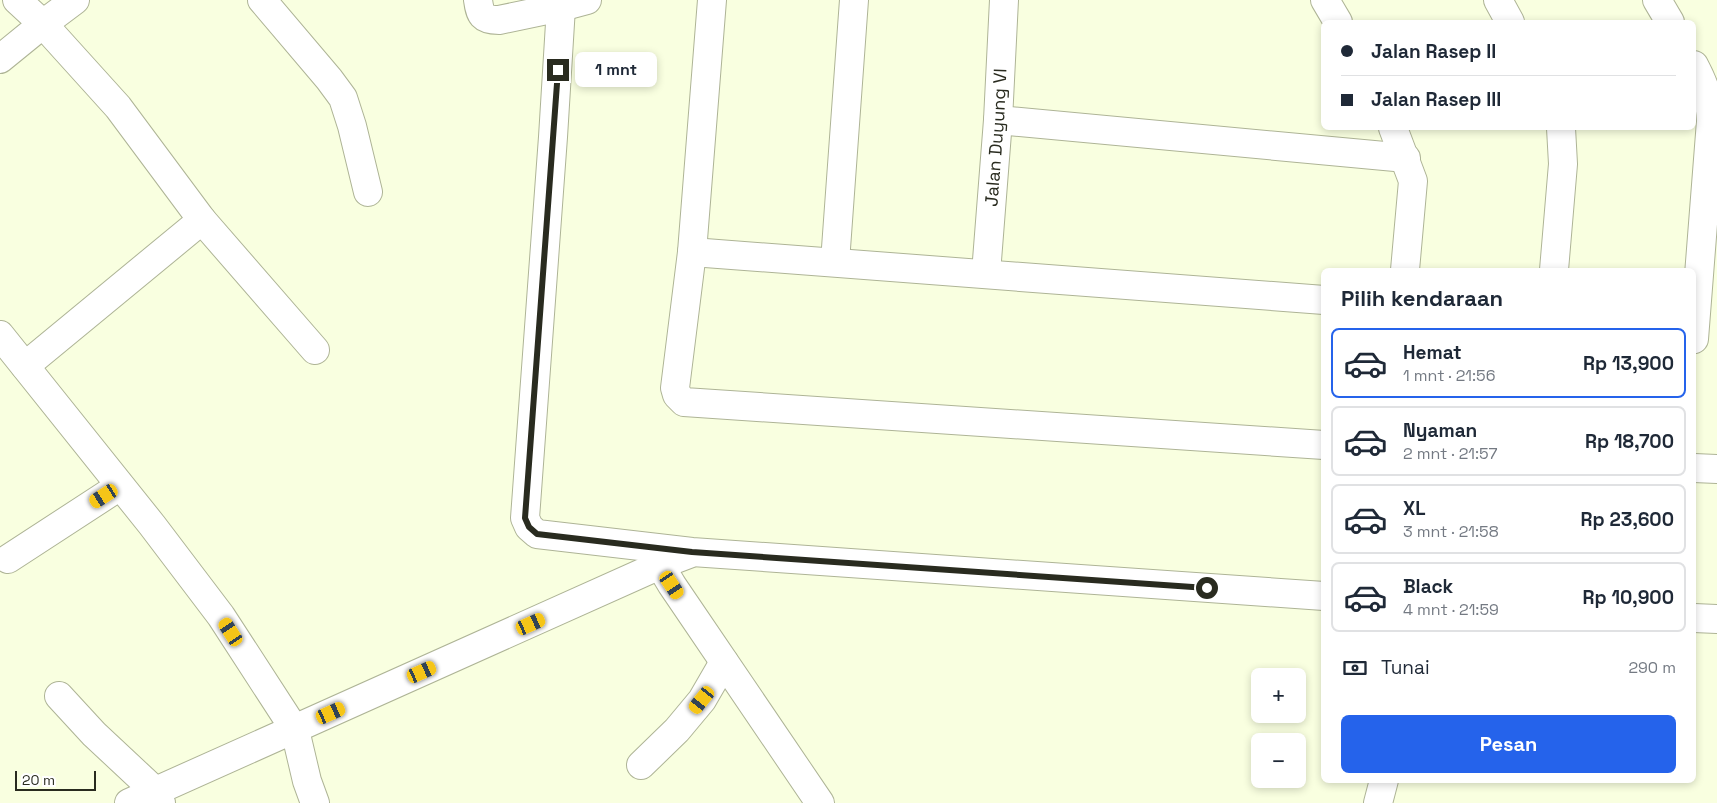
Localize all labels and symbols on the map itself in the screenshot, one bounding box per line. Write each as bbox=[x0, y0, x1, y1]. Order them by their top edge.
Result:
callout: 1 mnt bbox=[576, 52, 658, 88]
route end bbox=[547, 59, 569, 81]
street label: Jalan Duyung VI bbox=[979, 68, 1012, 207]
car bbox=[87, 482, 120, 510]
car bbox=[657, 568, 686, 602]
route start bbox=[1196, 577, 1218, 599]
car bbox=[514, 611, 547, 637]
car bbox=[216, 615, 245, 649]
car bbox=[405, 659, 438, 685]
car bbox=[686, 684, 717, 716]
car bbox=[314, 700, 347, 726]
scale bar bbox=[15, 768, 96, 791]

